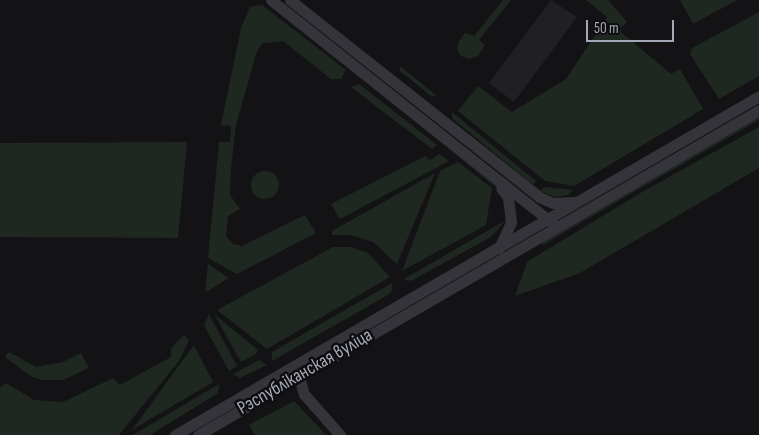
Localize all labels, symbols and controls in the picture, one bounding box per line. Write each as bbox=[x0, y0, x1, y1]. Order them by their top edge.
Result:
scale bar bbox=[589, 10, 676, 42]
text: 50 m bbox=[594, 19, 619, 38]
street label: Рэспубліканская вуліца bbox=[233, 324, 377, 420]

